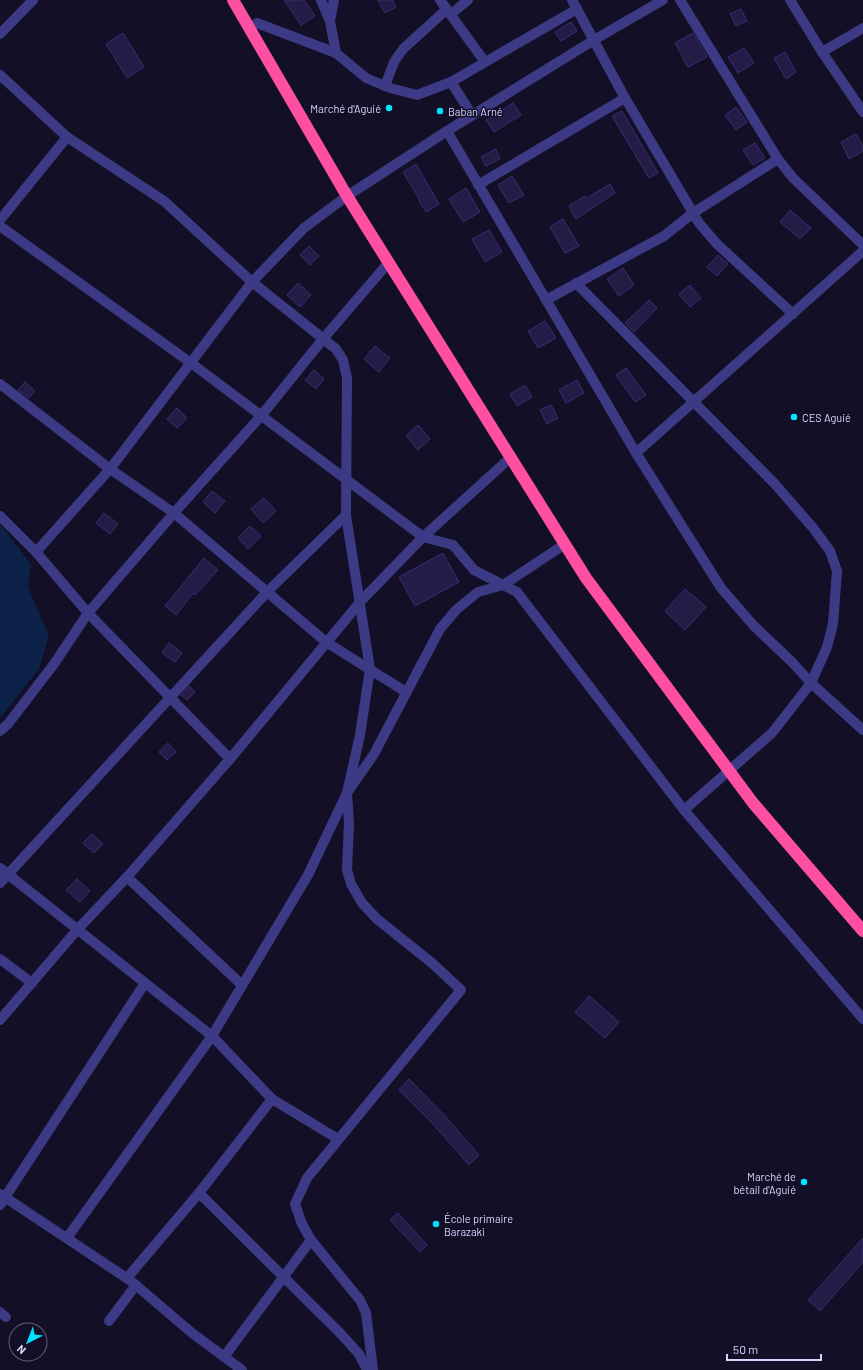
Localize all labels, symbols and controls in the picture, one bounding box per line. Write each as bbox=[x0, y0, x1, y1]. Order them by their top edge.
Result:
place label: Marché d'Aguié bbox=[310, 102, 381, 115]
marker: Marché d'Aguié bbox=[384, 103, 394, 113]
place label: Baban Arné bbox=[448, 105, 503, 118]
marker: Baban Arné bbox=[435, 106, 445, 116]
place label: CES Aguié bbox=[802, 411, 851, 424]
marker: CES Aguié bbox=[789, 412, 799, 422]
place label: Marché de bétail d'Aguié bbox=[733, 1170, 796, 1196]
marker: Marché de bétail d'Aguié bbox=[799, 1177, 809, 1187]
place label: École primaire Barazaki bbox=[444, 1212, 513, 1238]
marker: École primaire Barazaki bbox=[431, 1219, 441, 1229]
north arrow bbox=[8, 1322, 48, 1362]
scale bar bbox=[727, 1336, 821, 1362]
text: 50 m bbox=[733, 1342, 758, 1356]
text: N bbox=[14, 1343, 28, 1357]

